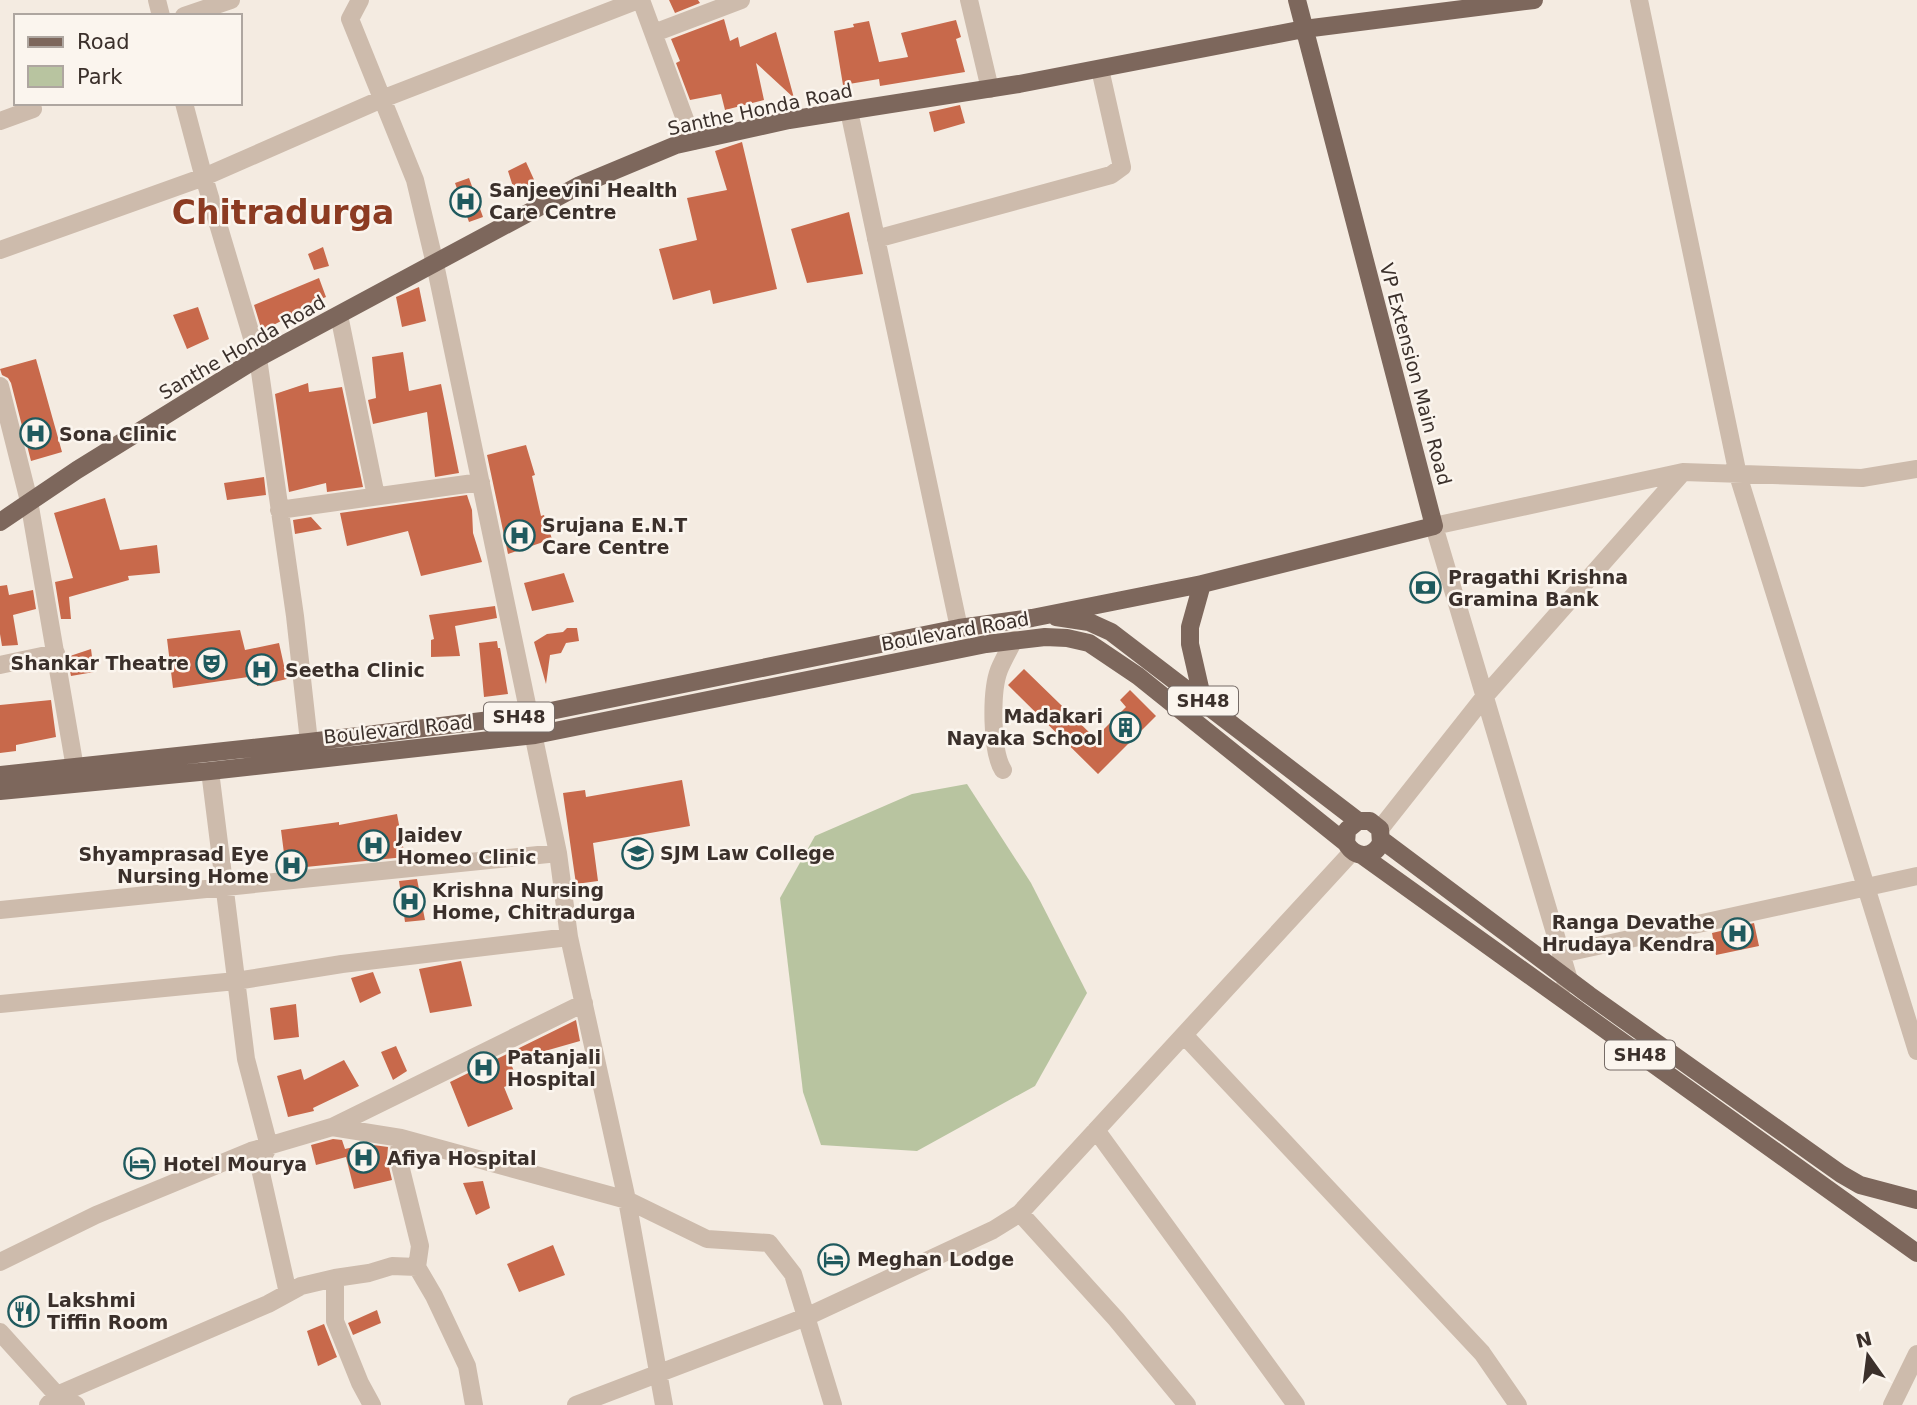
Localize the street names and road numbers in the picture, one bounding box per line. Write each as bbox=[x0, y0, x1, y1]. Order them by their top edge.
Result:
street label: Santhe Honda Road bbox=[666, 79, 854, 139]
street label: VP Extension Main Road bbox=[1376, 261, 1456, 487]
street label: Santhe Honda Road bbox=[155, 290, 329, 404]
street label: Boulevard Road bbox=[879, 607, 1031, 655]
road number: SH48 bbox=[1168, 686, 1238, 716]
road number: SH48 bbox=[484, 702, 554, 732]
street label: Boulevard Road bbox=[322, 710, 474, 748]
road number: SH48 bbox=[1605, 1040, 1675, 1070]

